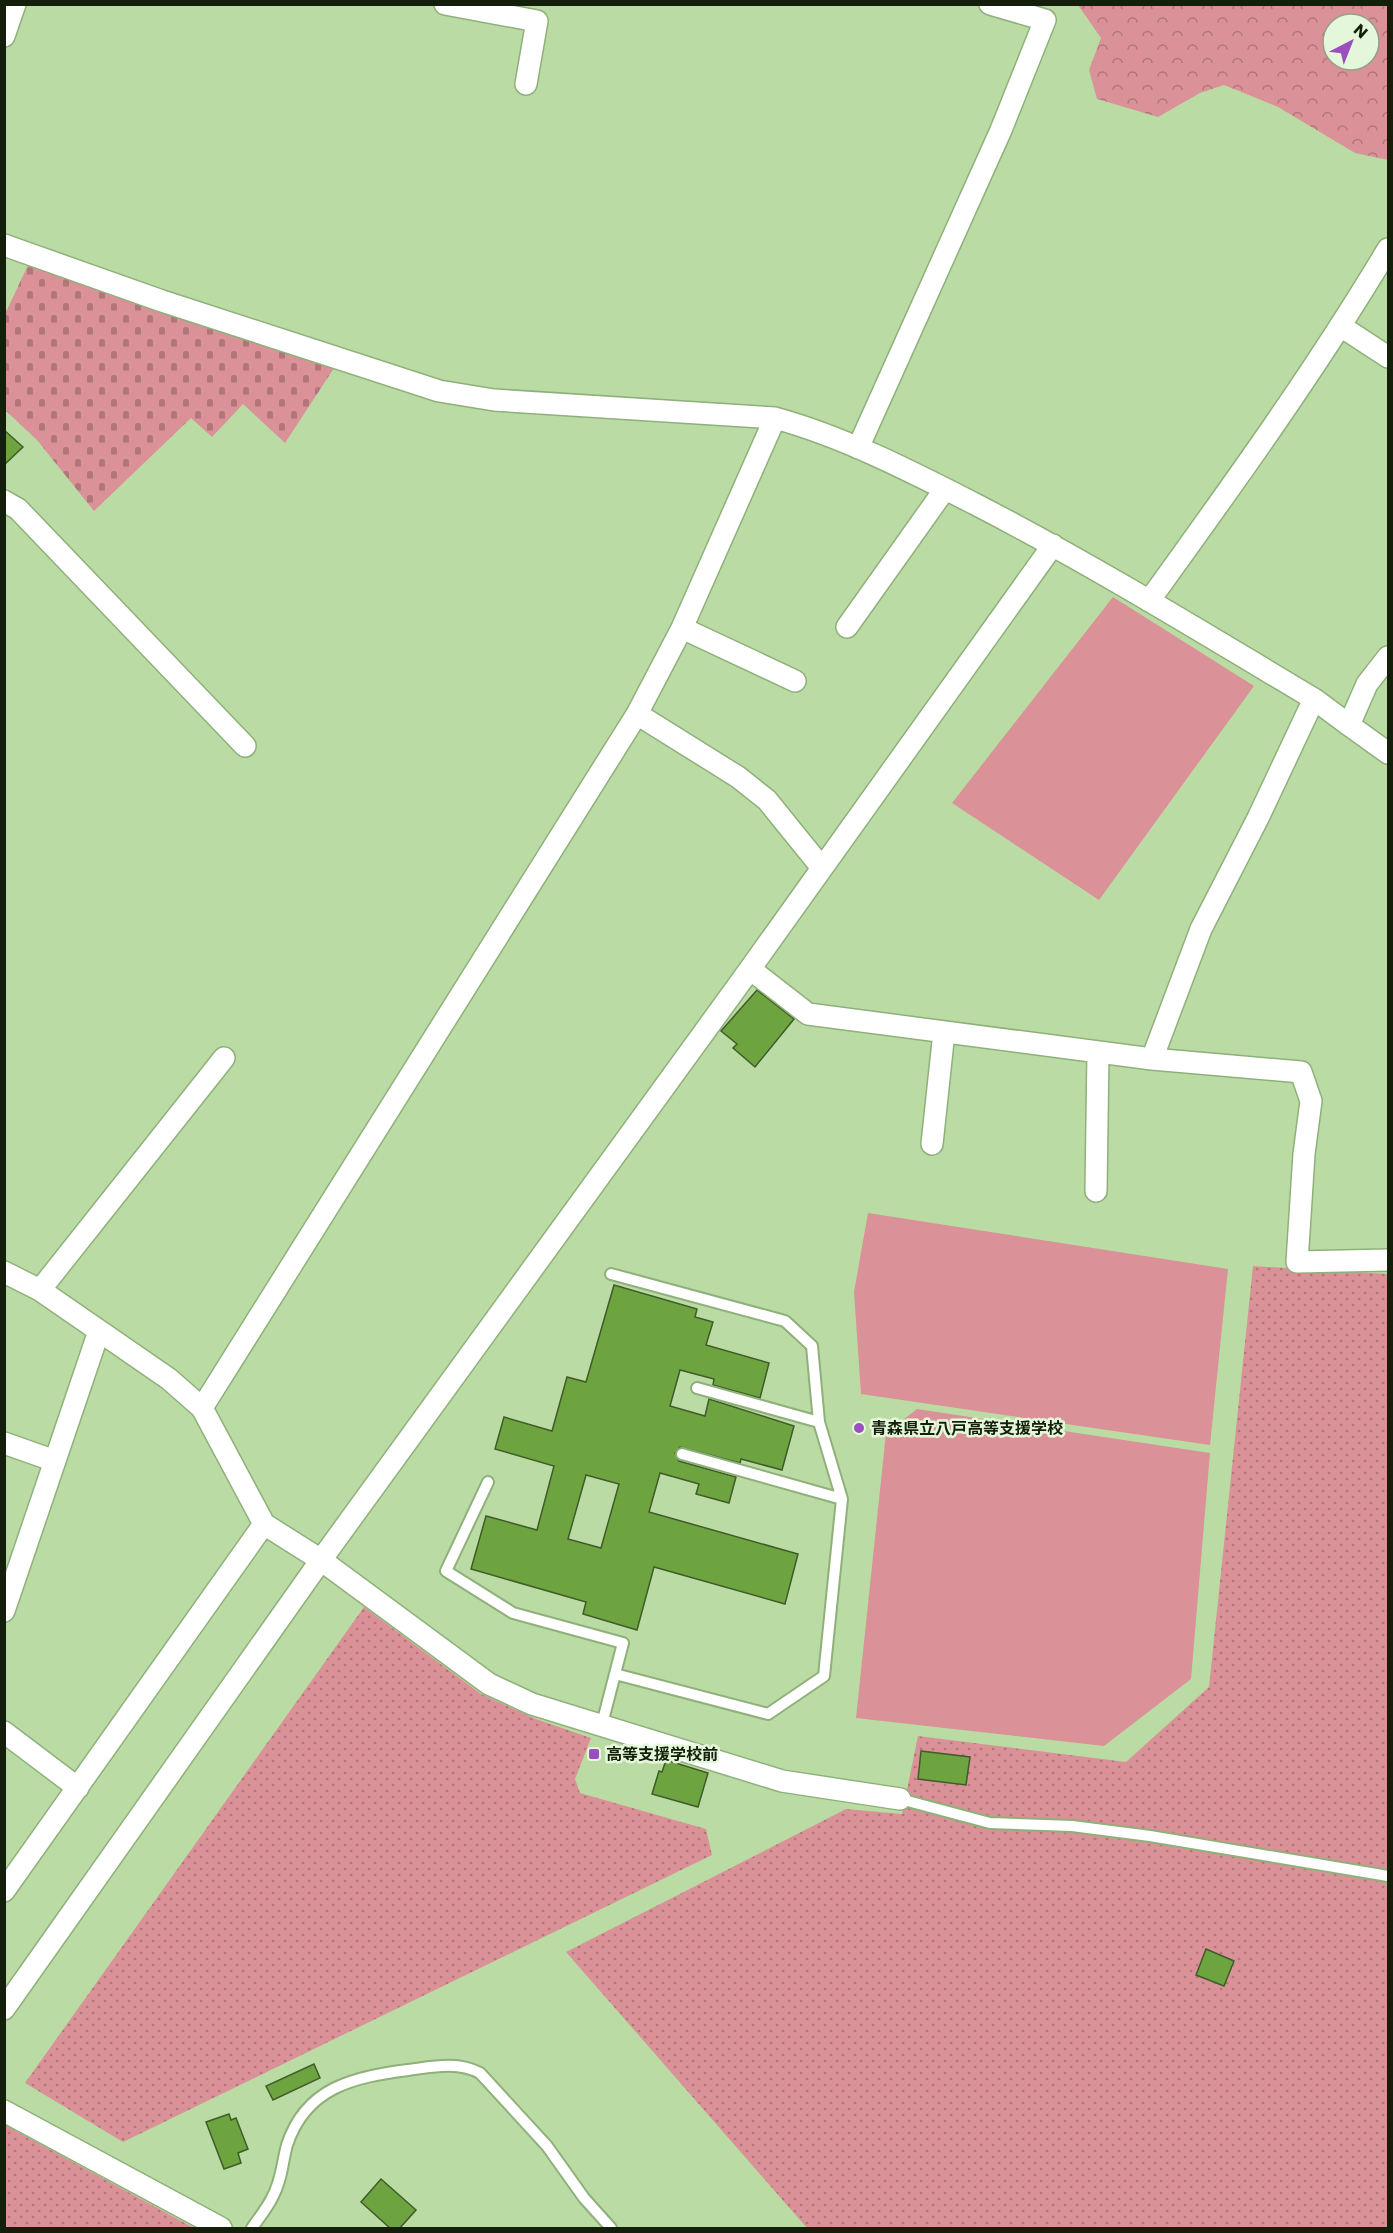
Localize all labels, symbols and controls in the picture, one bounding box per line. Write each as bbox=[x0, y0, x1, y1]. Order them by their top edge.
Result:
north arrow bbox=[1321, 12, 1381, 72]
text: N bbox=[1349, 19, 1373, 44]
place label: 青森県立八戸高等支援学校 bbox=[871, 1417, 1063, 1440]
marker: 青森県立八戸高等支援学校 bbox=[852, 1421, 866, 1435]
place label: 高等支援学校前 bbox=[606, 1743, 718, 1766]
marker: 高等支援学校前 bbox=[587, 1747, 601, 1761]

